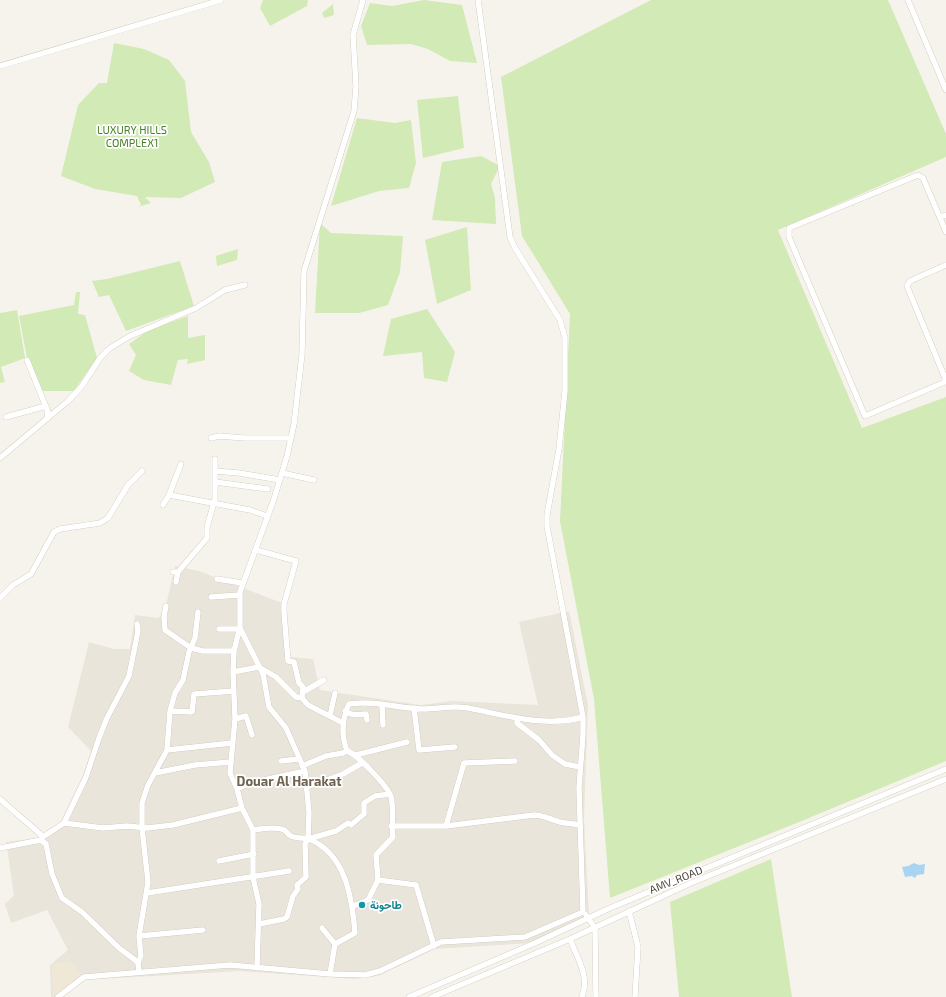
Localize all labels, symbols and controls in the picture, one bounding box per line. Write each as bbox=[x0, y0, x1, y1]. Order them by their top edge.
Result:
park label: LUXURY HILLS COMPLEX1 bbox=[97, 123, 167, 149]
district label: Douar Al Harakat bbox=[237, 774, 341, 790]
street label: AMV_ROAD bbox=[647, 863, 705, 897]
place label: طاحونة bbox=[370, 898, 402, 912]
marker: طاحونة bbox=[357, 900, 367, 910]

